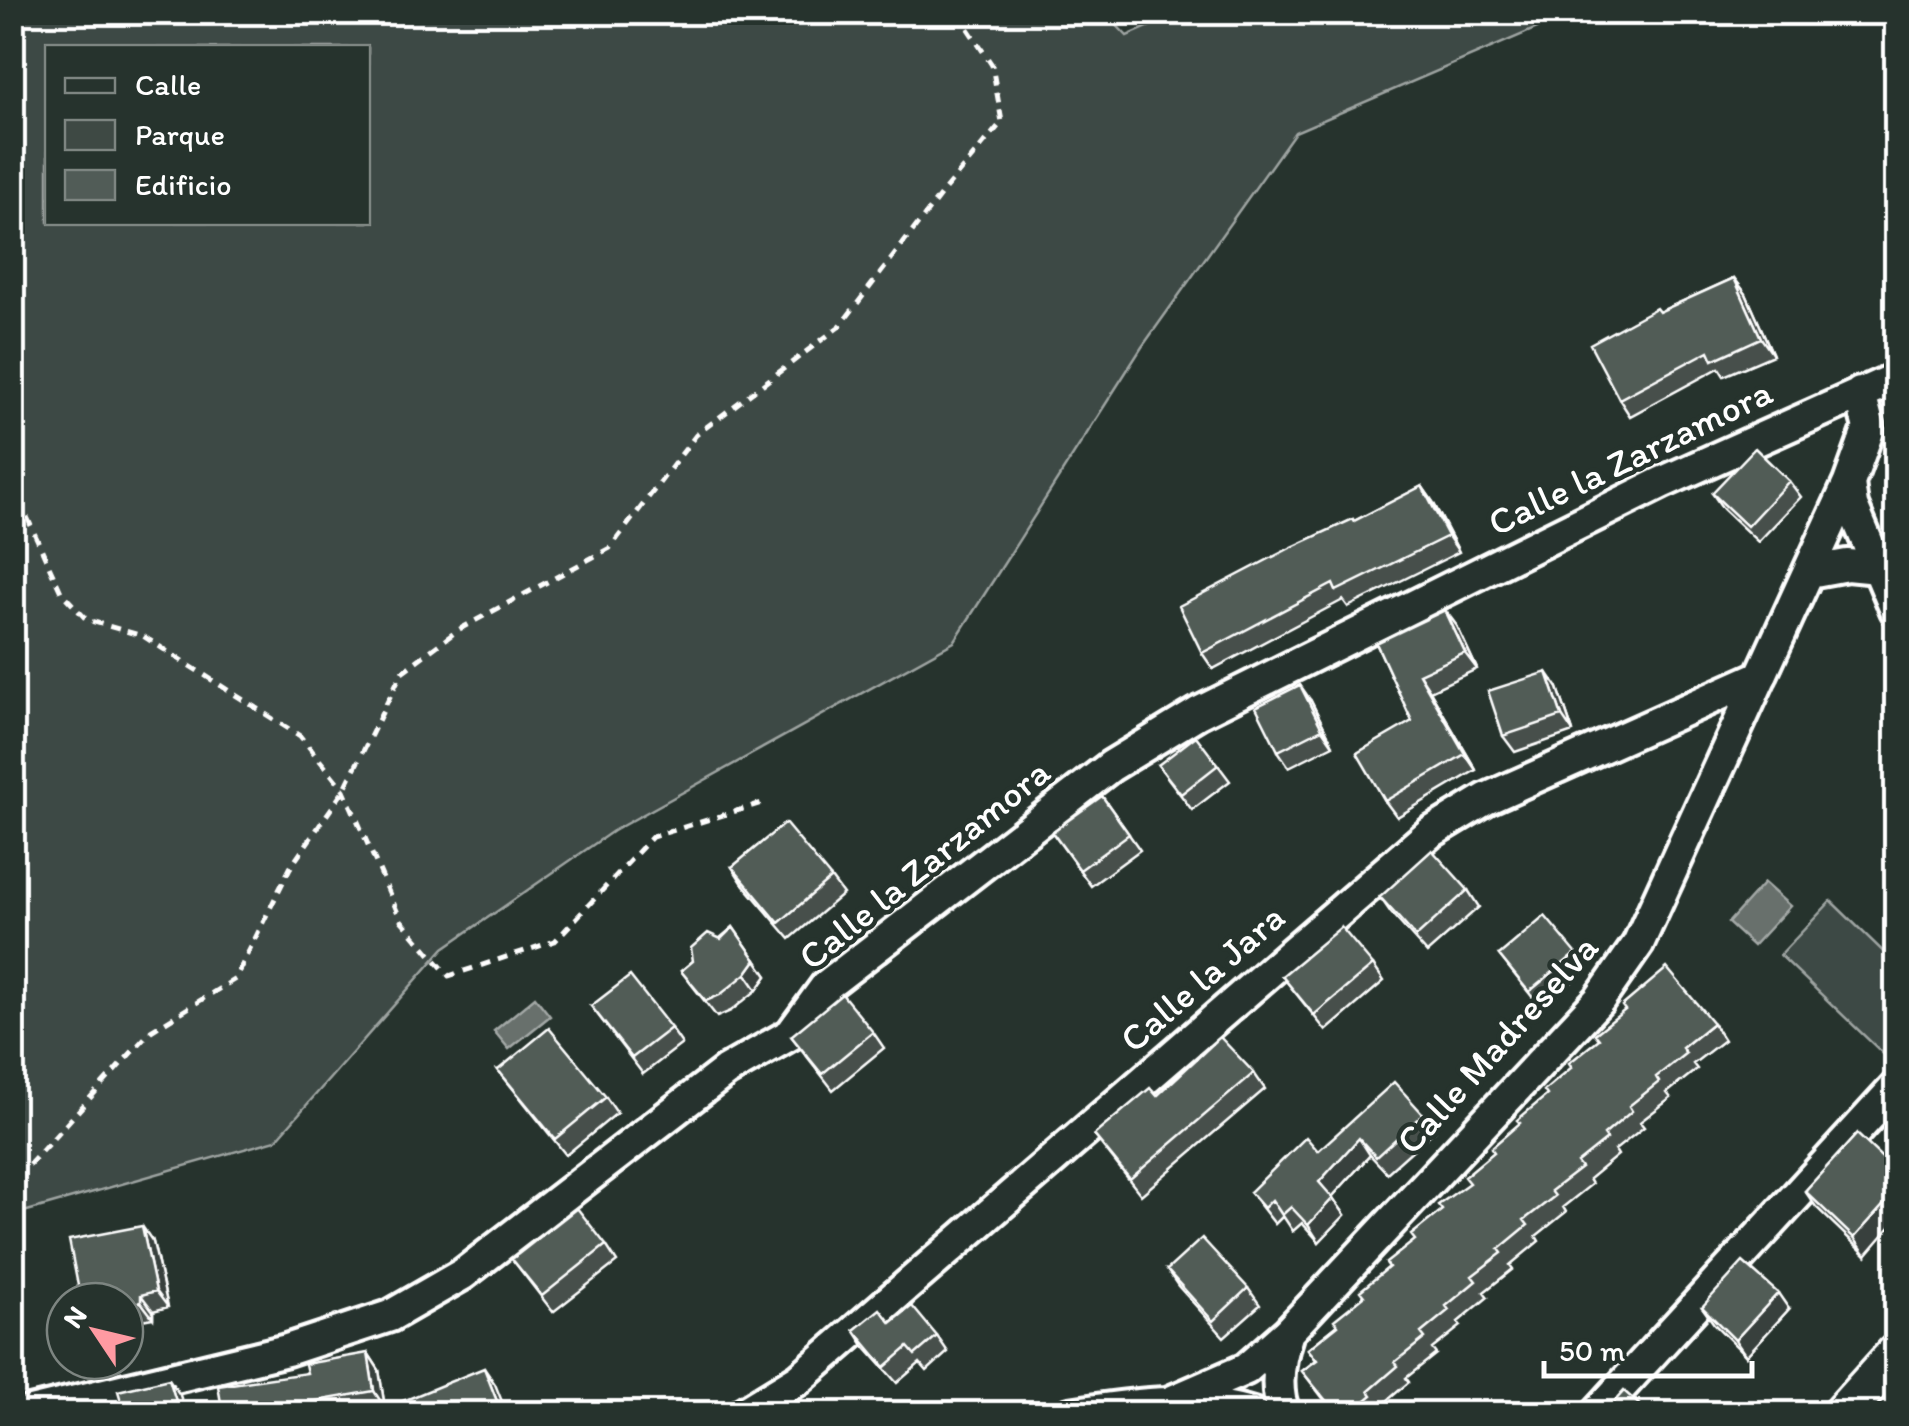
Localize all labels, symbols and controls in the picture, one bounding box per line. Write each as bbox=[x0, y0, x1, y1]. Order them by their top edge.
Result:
legend bbox=[45, 45, 370, 225]
text: Calle bbox=[135, 66, 201, 103]
text: Parque bbox=[135, 116, 225, 153]
text: Edificio bbox=[135, 166, 231, 203]
street label: Calle la Zarzamora bbox=[1481, 368, 1780, 546]
street label: Calle la Zarzamora bbox=[789, 748, 1059, 979]
street label: Calle la Jara bbox=[1110, 894, 1294, 1062]
street label: Calle Madreselva bbox=[1386, 925, 1608, 1163]
north arrow bbox=[45, 1281, 145, 1381]
text: N bbox=[55, 1299, 94, 1334]
scale bar bbox=[1544, 1316, 1752, 1378]
text: 50 m bbox=[1559, 1332, 1625, 1369]

